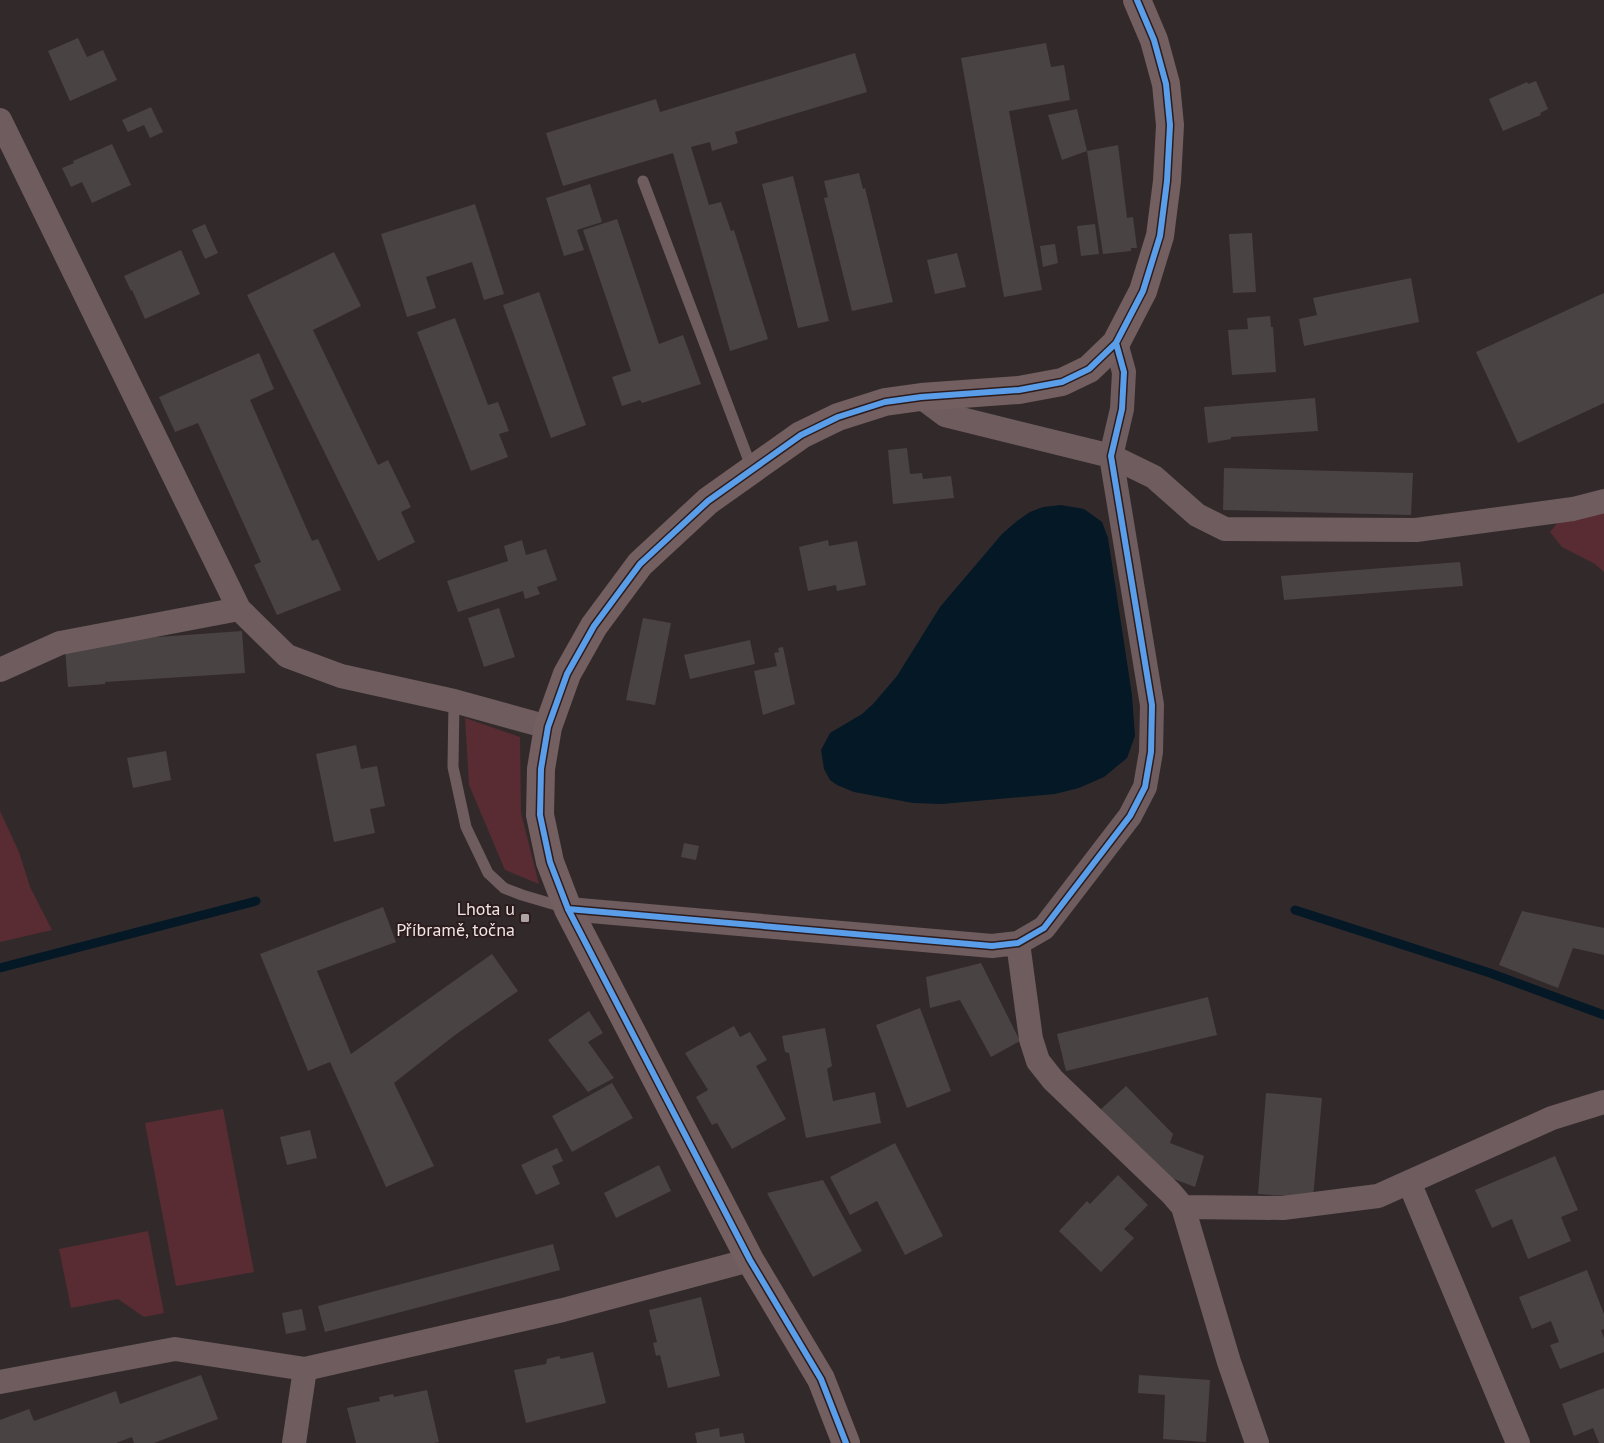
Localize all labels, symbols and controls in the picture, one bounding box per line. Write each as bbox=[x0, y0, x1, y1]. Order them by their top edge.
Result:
place label: Lhota u Příbramě, točna bbox=[396, 897, 515, 941]
marker: Lhota u Příbramě, točna bbox=[519, 912, 531, 924]

